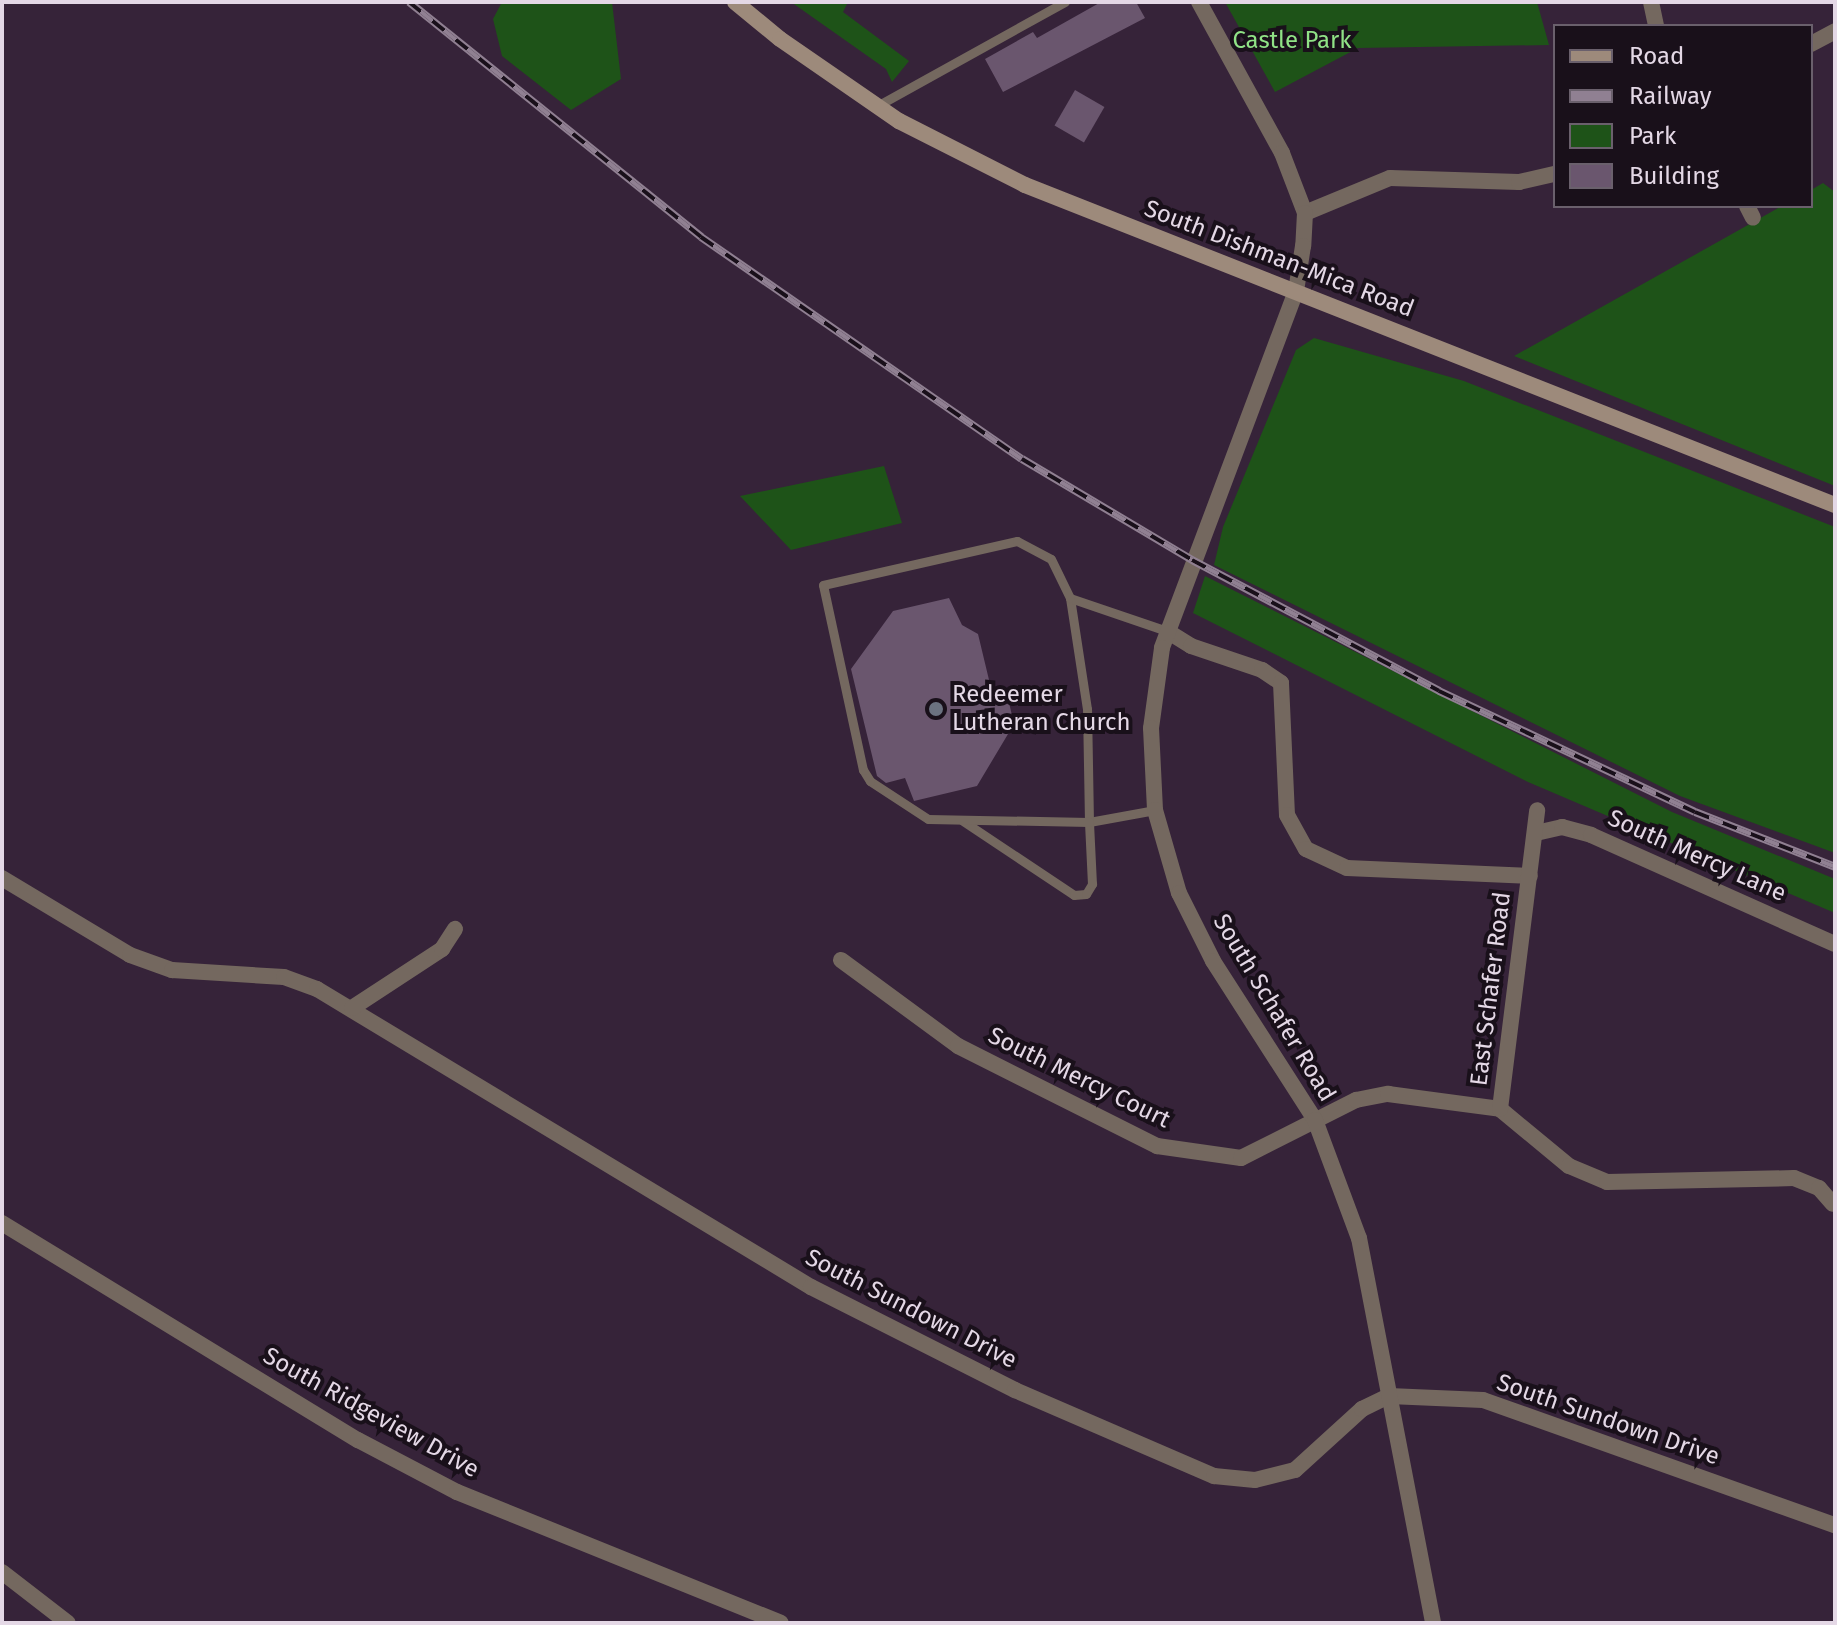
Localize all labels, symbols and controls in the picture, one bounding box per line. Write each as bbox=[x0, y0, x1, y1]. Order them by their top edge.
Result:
legend bbox=[1553, 24, 1813, 208]
park label: Castle Park bbox=[1232, 27, 1352, 55]
text: Road bbox=[1629, 42, 1684, 70]
text: Railway bbox=[1629, 82, 1712, 110]
text: Park bbox=[1629, 122, 1676, 150]
text: Building bbox=[1629, 162, 1719, 190]
street label: South Dishman-Mica Road bbox=[1140, 194, 1418, 324]
place label: Redeemer Lutheran Church bbox=[952, 681, 1131, 737]
marker: Redeemer Lutheran Church bbox=[927, 700, 945, 718]
street label: South Mercy Lane bbox=[1603, 804, 1791, 908]
street label: East Schafer Road bbox=[1465, 890, 1517, 1088]
street label: South Schafer Road bbox=[1207, 909, 1341, 1107]
street label: South Mercy Court bbox=[983, 1021, 1175, 1135]
street label: South Sundown Drive bbox=[800, 1243, 1022, 1375]
street label: South Ridgeview Drive bbox=[258, 1342, 484, 1484]
street label: South Sundown Drive bbox=[1493, 1368, 1723, 1472]

